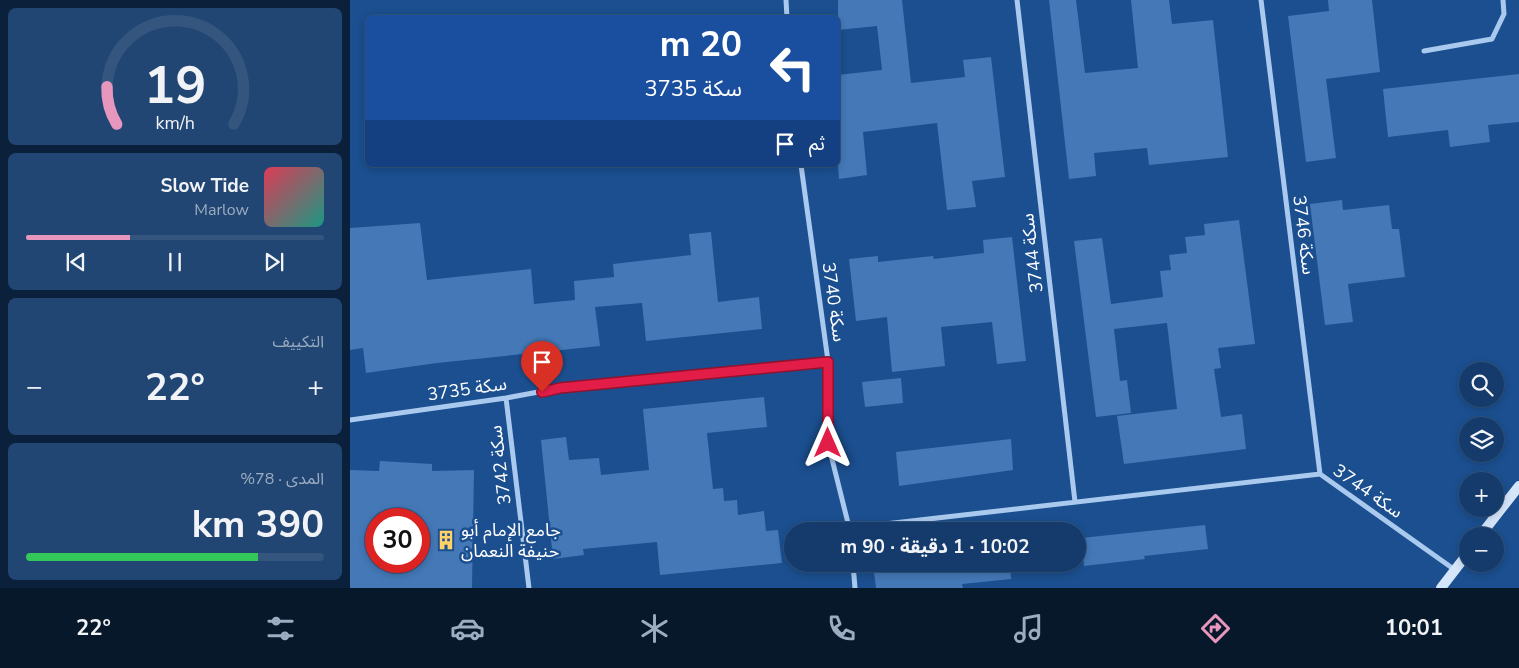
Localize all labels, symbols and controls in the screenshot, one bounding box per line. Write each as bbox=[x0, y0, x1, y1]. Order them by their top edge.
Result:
text: 20 m bbox=[660, 21, 742, 68]
icon: left bbox=[760, 35, 825, 100]
text: 19 bbox=[144, 50, 206, 121]
text: سكة 3735 bbox=[644, 74, 742, 104]
text: km/h bbox=[155, 111, 195, 135]
icon: arrive bbox=[771, 130, 799, 158]
text: ثم bbox=[809, 131, 825, 157]
text: Slow Tide bbox=[161, 173, 249, 199]
street label: سكة 3746 bbox=[1287, 194, 1321, 276]
text: Marlow bbox=[194, 199, 249, 221]
street label: سكة 3744 bbox=[1015, 212, 1049, 294]
icon: previous bbox=[62, 248, 90, 276]
icon: pause bbox=[161, 248, 189, 276]
icon: next bbox=[260, 248, 288, 276]
street label: سكة 3740 bbox=[817, 261, 851, 343]
text: التكييف bbox=[272, 331, 324, 353]
pin bbox=[521, 341, 563, 392]
icon: arrive bbox=[528, 348, 556, 376]
text: 22° bbox=[145, 362, 205, 413]
map controls bbox=[1459, 362, 1504, 572]
button: search bbox=[1459, 362, 1504, 407]
text: − bbox=[26, 368, 43, 406]
text: + bbox=[307, 368, 324, 406]
street label: سكة 3735 bbox=[426, 372, 508, 406]
position arrow bbox=[801, 416, 853, 468]
button: layers bbox=[1459, 417, 1504, 462]
street label: سكة 3742 bbox=[483, 424, 517, 506]
street label: سكة 3744 bbox=[1328, 458, 1408, 524]
text: المدى · 78% bbox=[240, 468, 324, 490]
button: + bbox=[1459, 472, 1504, 517]
text: 390 km bbox=[192, 499, 324, 550]
speed limit sign: 30 bbox=[365, 508, 430, 573]
place label: جامع الإمام أبو حنيفة النعمان bbox=[461, 518, 561, 563]
button: − bbox=[1459, 527, 1504, 572]
building icon: جامع الإمام أبو حنيفة النعمان bbox=[435, 529, 457, 551]
text: 10:02 · 1 دقيقة · 90 m bbox=[840, 534, 1030, 560]
icon: filters bbox=[263, 611, 298, 646]
icon: car bbox=[450, 611, 485, 646]
icon: climate bbox=[637, 611, 672, 646]
icon: phone bbox=[824, 611, 859, 646]
icon: music bbox=[1011, 611, 1046, 646]
icon: directions bbox=[1198, 611, 1233, 646]
text: 22° bbox=[76, 613, 111, 643]
text: 10:01 bbox=[1385, 613, 1443, 643]

